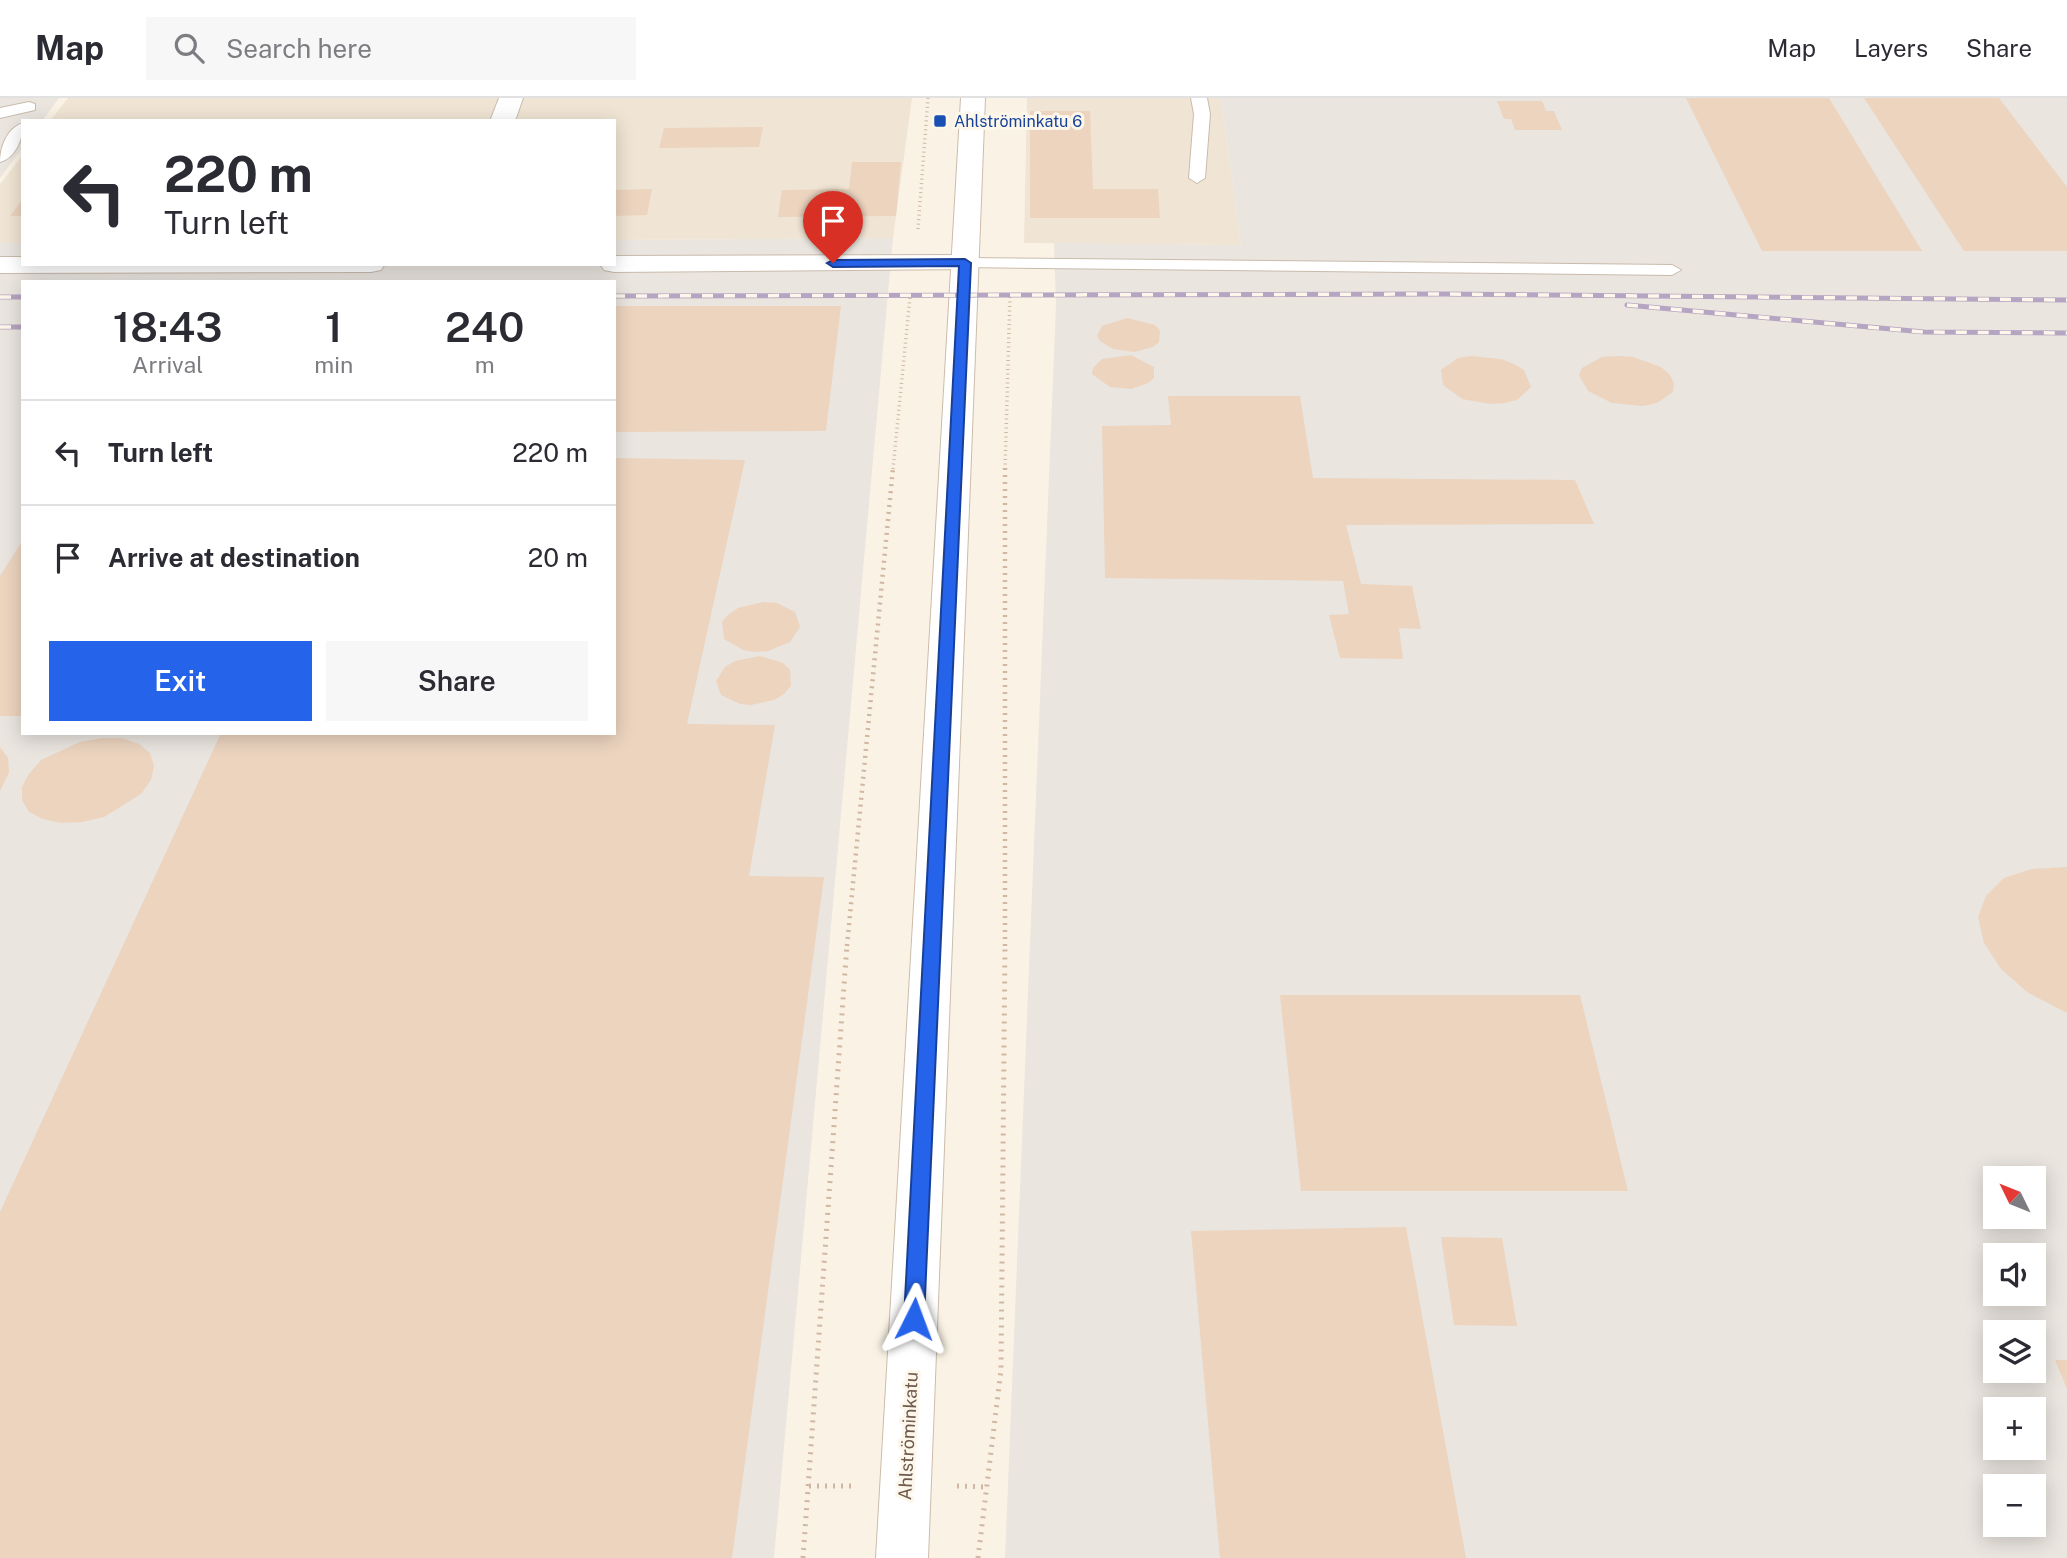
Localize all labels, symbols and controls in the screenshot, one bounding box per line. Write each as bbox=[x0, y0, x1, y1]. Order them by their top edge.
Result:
search box bbox=[146, 17, 636, 80]
text: Map bbox=[35, 29, 104, 67]
icon: search bbox=[170, 29, 208, 67]
text: Search here bbox=[226, 33, 372, 64]
text: Map bbox=[1767, 34, 1816, 62]
text: Layers bbox=[1854, 34, 1928, 62]
text: Share bbox=[1966, 34, 2032, 62]
place label: Ahlströminkatu 6 bbox=[954, 112, 1082, 131]
marker: Ahlströminkatu 6 bbox=[932, 113, 948, 129]
text: 220 m bbox=[164, 145, 313, 203]
icon: left bbox=[49, 147, 140, 238]
pin bbox=[803, 191, 863, 263]
icon: arrive bbox=[814, 202, 852, 240]
text: Turn left bbox=[164, 204, 289, 241]
text: 18:43 bbox=[113, 302, 223, 351]
text: 1 bbox=[325, 302, 343, 351]
text: 240 bbox=[445, 302, 524, 351]
text: Arrival bbox=[132, 351, 203, 378]
text: min bbox=[314, 351, 353, 378]
text: m bbox=[475, 351, 495, 378]
icon: left bbox=[49, 434, 87, 472]
text: Turn left bbox=[108, 437, 213, 468]
text: 220 m bbox=[512, 437, 588, 468]
icon: arrive bbox=[49, 539, 87, 577]
text: Arrive at destination bbox=[108, 542, 360, 573]
text: 20 m bbox=[528, 542, 588, 573]
button: Exit bbox=[49, 641, 312, 721]
button: Share bbox=[326, 641, 588, 721]
north arrow bbox=[1983, 1166, 2046, 1228]
map controls bbox=[1983, 1166, 2046, 1537]
button: sound bbox=[1983, 1243, 2046, 1306]
position arrow bbox=[877, 1282, 951, 1356]
button: layers bbox=[1983, 1320, 2046, 1383]
street label: Ahlströminkatu bbox=[894, 1371, 922, 1501]
button: + bbox=[1983, 1397, 2046, 1460]
button: − bbox=[1983, 1474, 2046, 1537]

